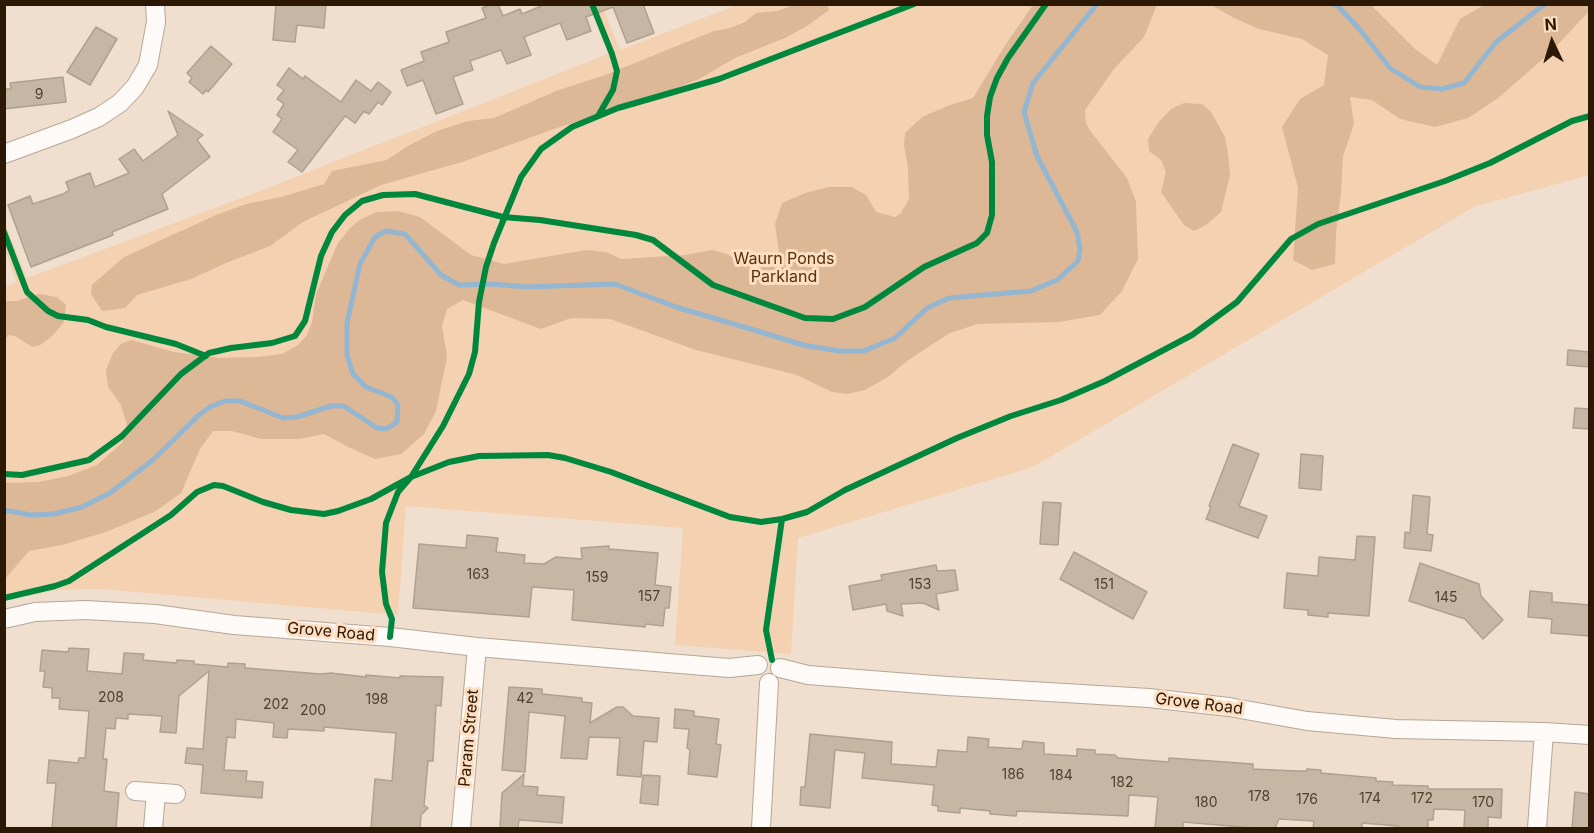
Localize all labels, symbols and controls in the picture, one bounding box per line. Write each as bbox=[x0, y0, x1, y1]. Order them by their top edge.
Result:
north arrow bbox=[1522, 12, 1582, 72]
text: N bbox=[1544, 14, 1558, 34]
house number: 9 bbox=[35, 87, 43, 103]
park label: Waurn Ponds Parkland bbox=[733, 249, 835, 287]
house number: 163 bbox=[466, 567, 490, 583]
house number: 159 bbox=[586, 570, 608, 586]
house number: 153 bbox=[909, 577, 931, 593]
house number: 151 bbox=[1094, 577, 1114, 593]
house number: 157 bbox=[638, 589, 660, 605]
house number: 145 bbox=[1434, 590, 1458, 606]
street label: Grove Road bbox=[286, 619, 376, 645]
street label: Param Street bbox=[455, 688, 483, 788]
street label: Grove Road bbox=[1154, 689, 1244, 719]
house number: 208 bbox=[98, 690, 124, 706]
house number: 42 bbox=[516, 691, 534, 707]
house number: 198 bbox=[365, 692, 389, 708]
house number: 202 bbox=[263, 697, 289, 713]
house number: 200 bbox=[300, 703, 326, 719]
house number: 186 bbox=[1001, 767, 1025, 783]
house number: 184 bbox=[1049, 768, 1073, 784]
house number: 182 bbox=[1111, 775, 1133, 791]
house number: 178 bbox=[1248, 789, 1270, 805]
house number: 174 bbox=[1359, 791, 1381, 807]
house number: 172 bbox=[1411, 791, 1433, 807]
house number: 176 bbox=[1296, 792, 1318, 808]
house number: 180 bbox=[1194, 795, 1218, 811]
house number: 170 bbox=[1472, 795, 1494, 811]

